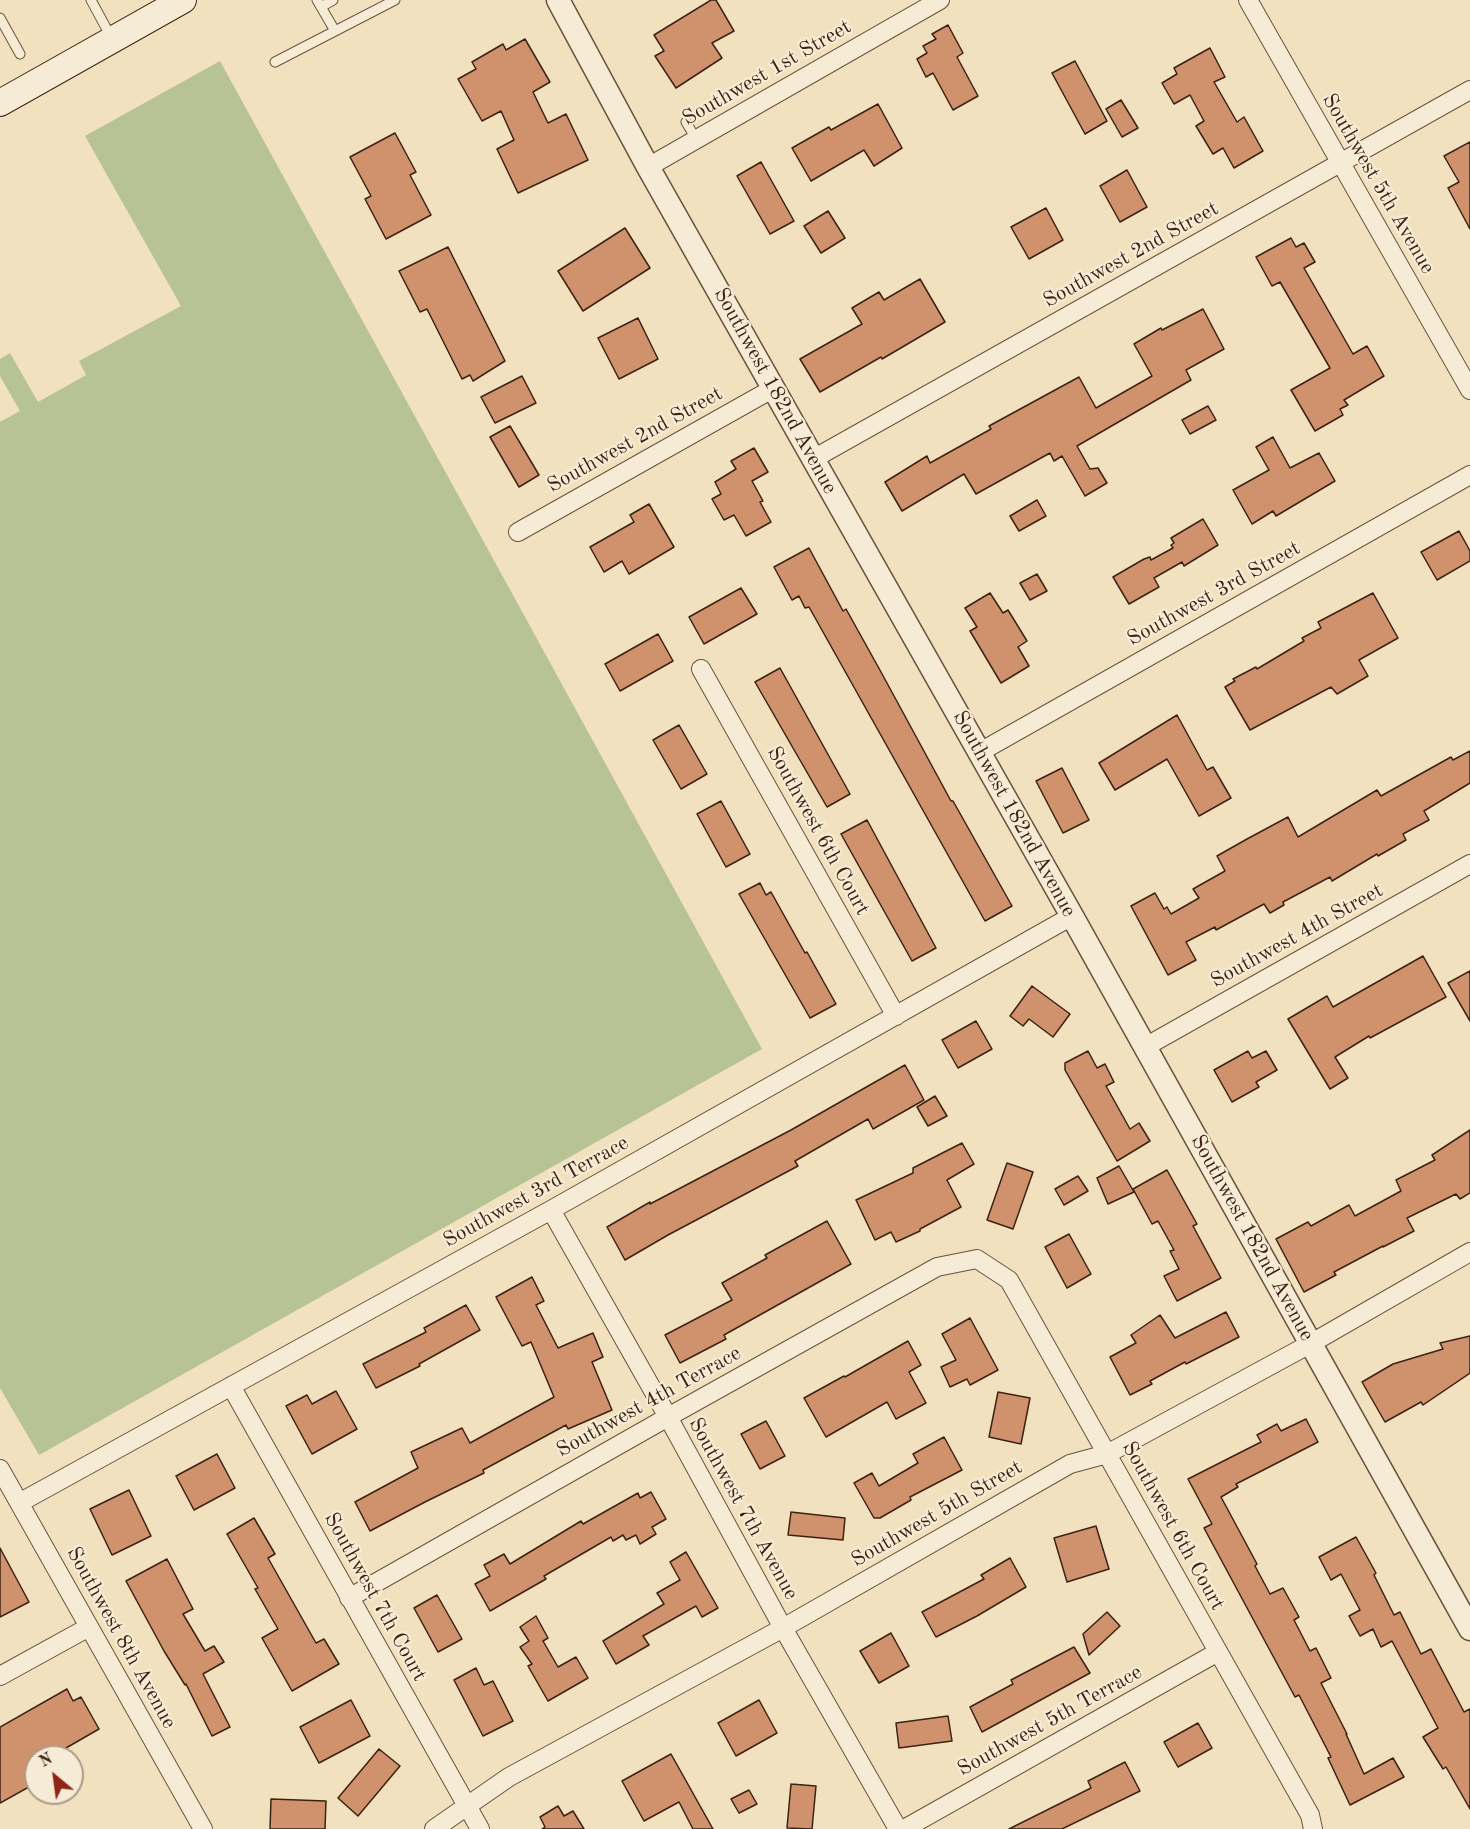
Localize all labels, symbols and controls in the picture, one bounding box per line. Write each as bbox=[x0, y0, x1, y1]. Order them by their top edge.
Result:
street label: Southwest 1st Street bbox=[678, 14, 856, 132]
street label: Southwest 5th Avenue bbox=[1316, 89, 1440, 279]
street label: Southwest 2nd Street bbox=[1039, 196, 1223, 314]
street label: Southwest 182nd Avenue bbox=[708, 283, 842, 499]
street label: Southwest 2nd Street bbox=[543, 381, 727, 499]
street label: Southwest 3rd Street bbox=[1123, 536, 1305, 652]
street label: Southwest 182nd Avenue bbox=[947, 706, 1081, 922]
street label: Southwest 6th Court bbox=[761, 742, 875, 920]
street label: Southwest 4th Street bbox=[1206, 878, 1388, 994]
street label: Southwest 182nd Avenue bbox=[1185, 1130, 1319, 1346]
street label: Southwest 3rd Terrace bbox=[439, 1131, 633, 1253]
street label: Southwest 4th Terrace bbox=[552, 1341, 746, 1463]
street label: Southwest 7th Avenue bbox=[682, 1414, 804, 1604]
street label: Southwest 6th Court bbox=[1116, 1437, 1230, 1615]
street label: Southwest 5th Street bbox=[847, 1455, 1027, 1573]
street label: Southwest 7th Court bbox=[318, 1508, 432, 1686]
street label: Southwest 8th Avenue bbox=[60, 1543, 182, 1733]
street label: Southwest 5th Terrace bbox=[953, 1660, 1147, 1782]
north arrow bbox=[24, 1745, 84, 1805]
text: N bbox=[37, 1751, 55, 1771]

